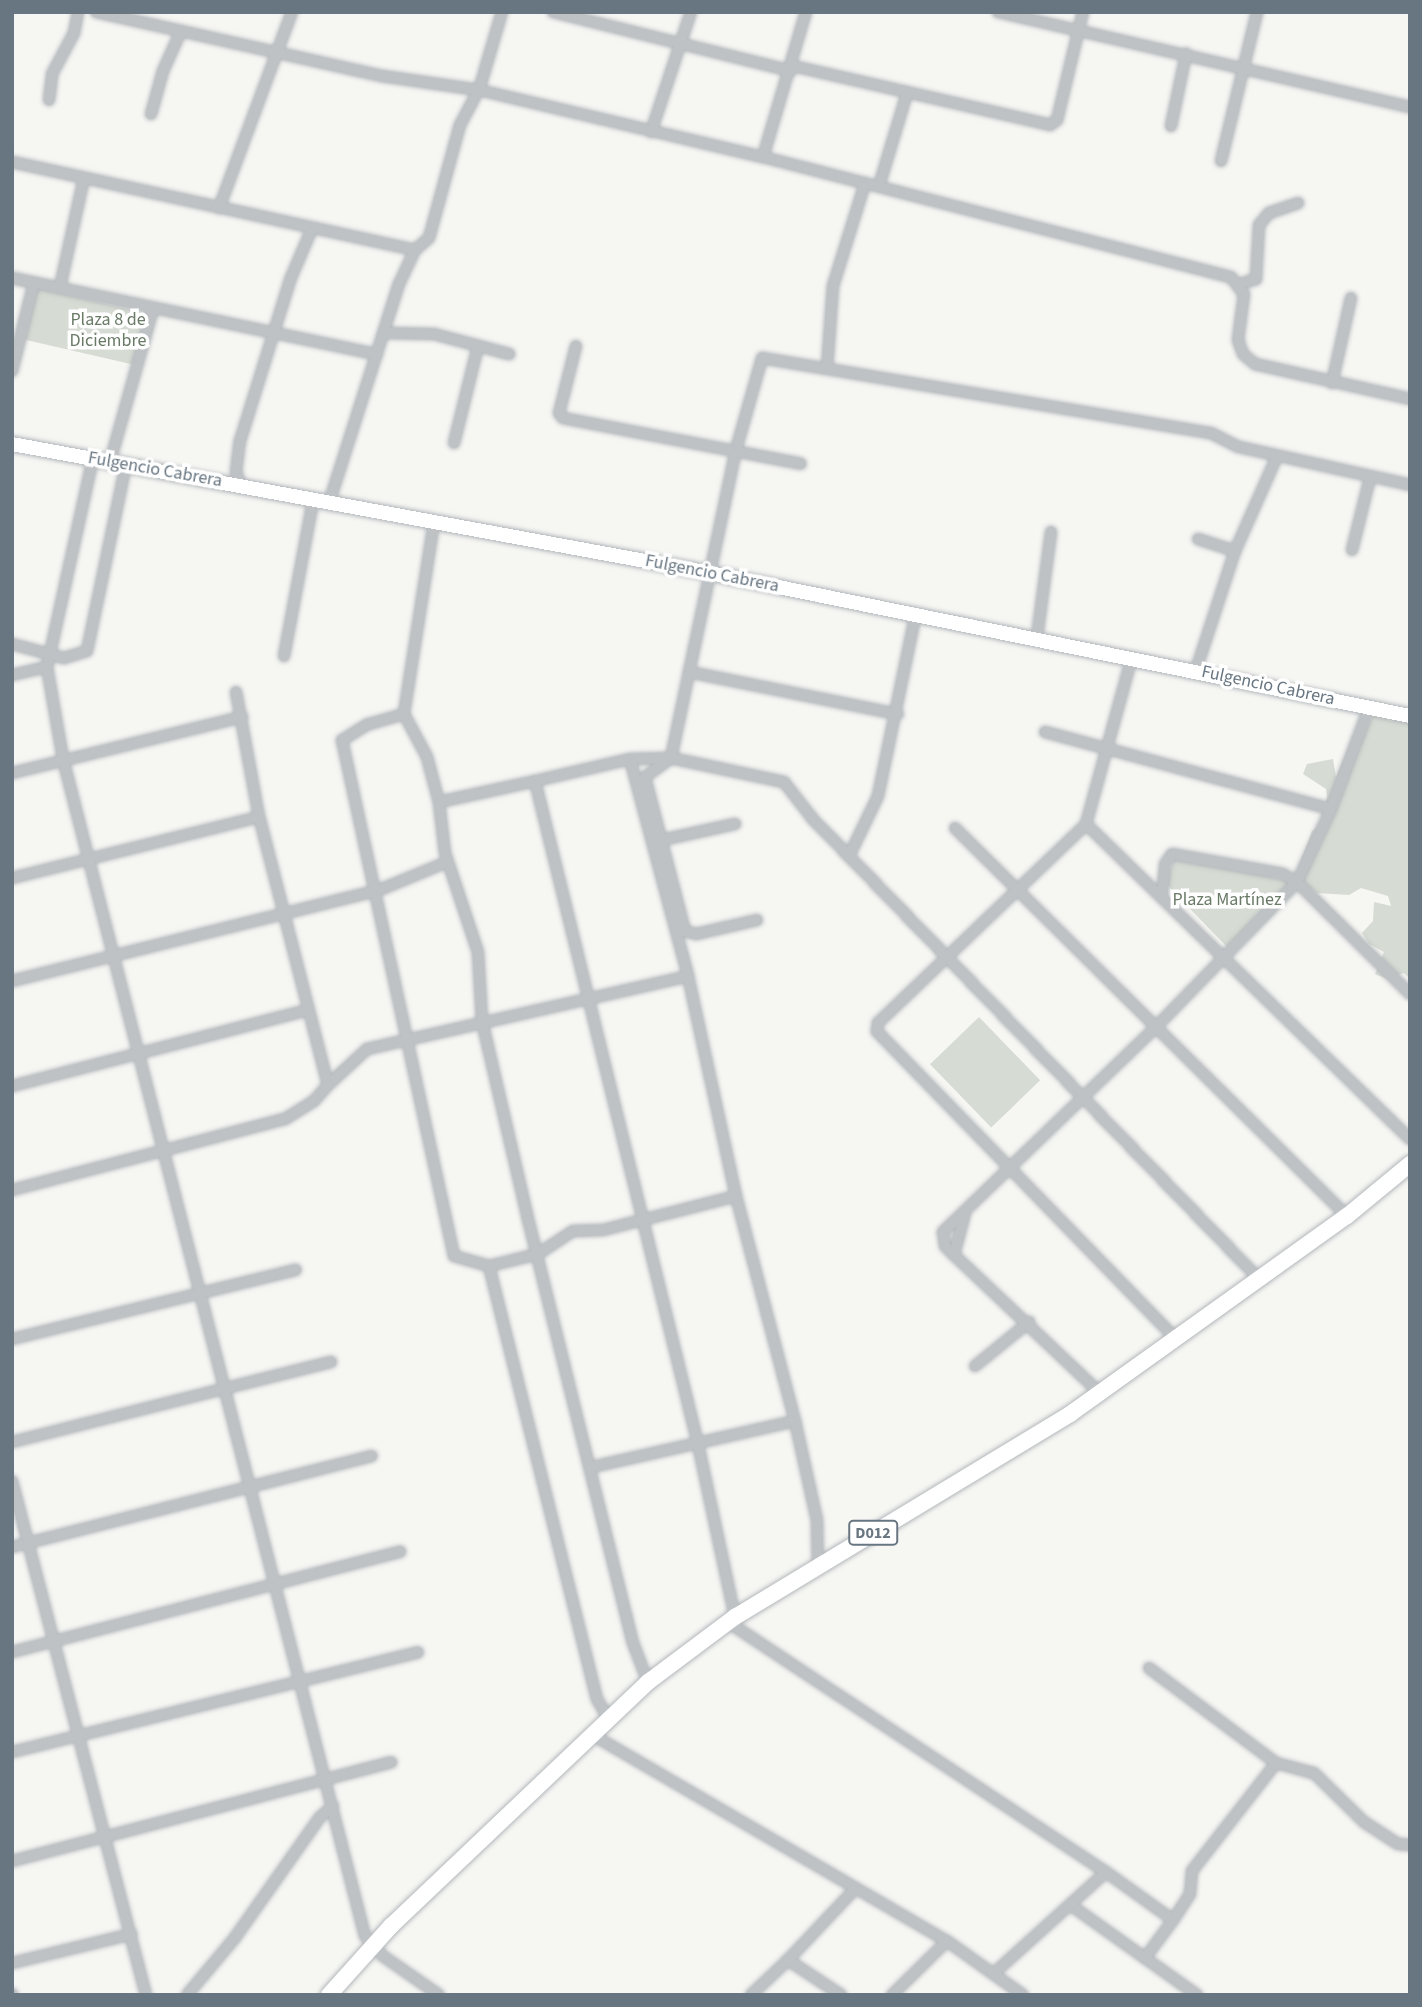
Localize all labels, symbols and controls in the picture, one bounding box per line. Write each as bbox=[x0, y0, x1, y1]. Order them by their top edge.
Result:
park label: Plaza 8 de Diciembre bbox=[70, 310, 146, 352]
street label: Fulgencio Cabrera bbox=[86, 448, 224, 492]
street label: Fulgencio Cabrera bbox=[643, 550, 781, 598]
street label: Fulgencio Cabrera bbox=[1199, 661, 1337, 711]
park label: Plaza Martínez bbox=[1172, 889, 1282, 911]
road number: D012 bbox=[847, 1520, 899, 1546]

